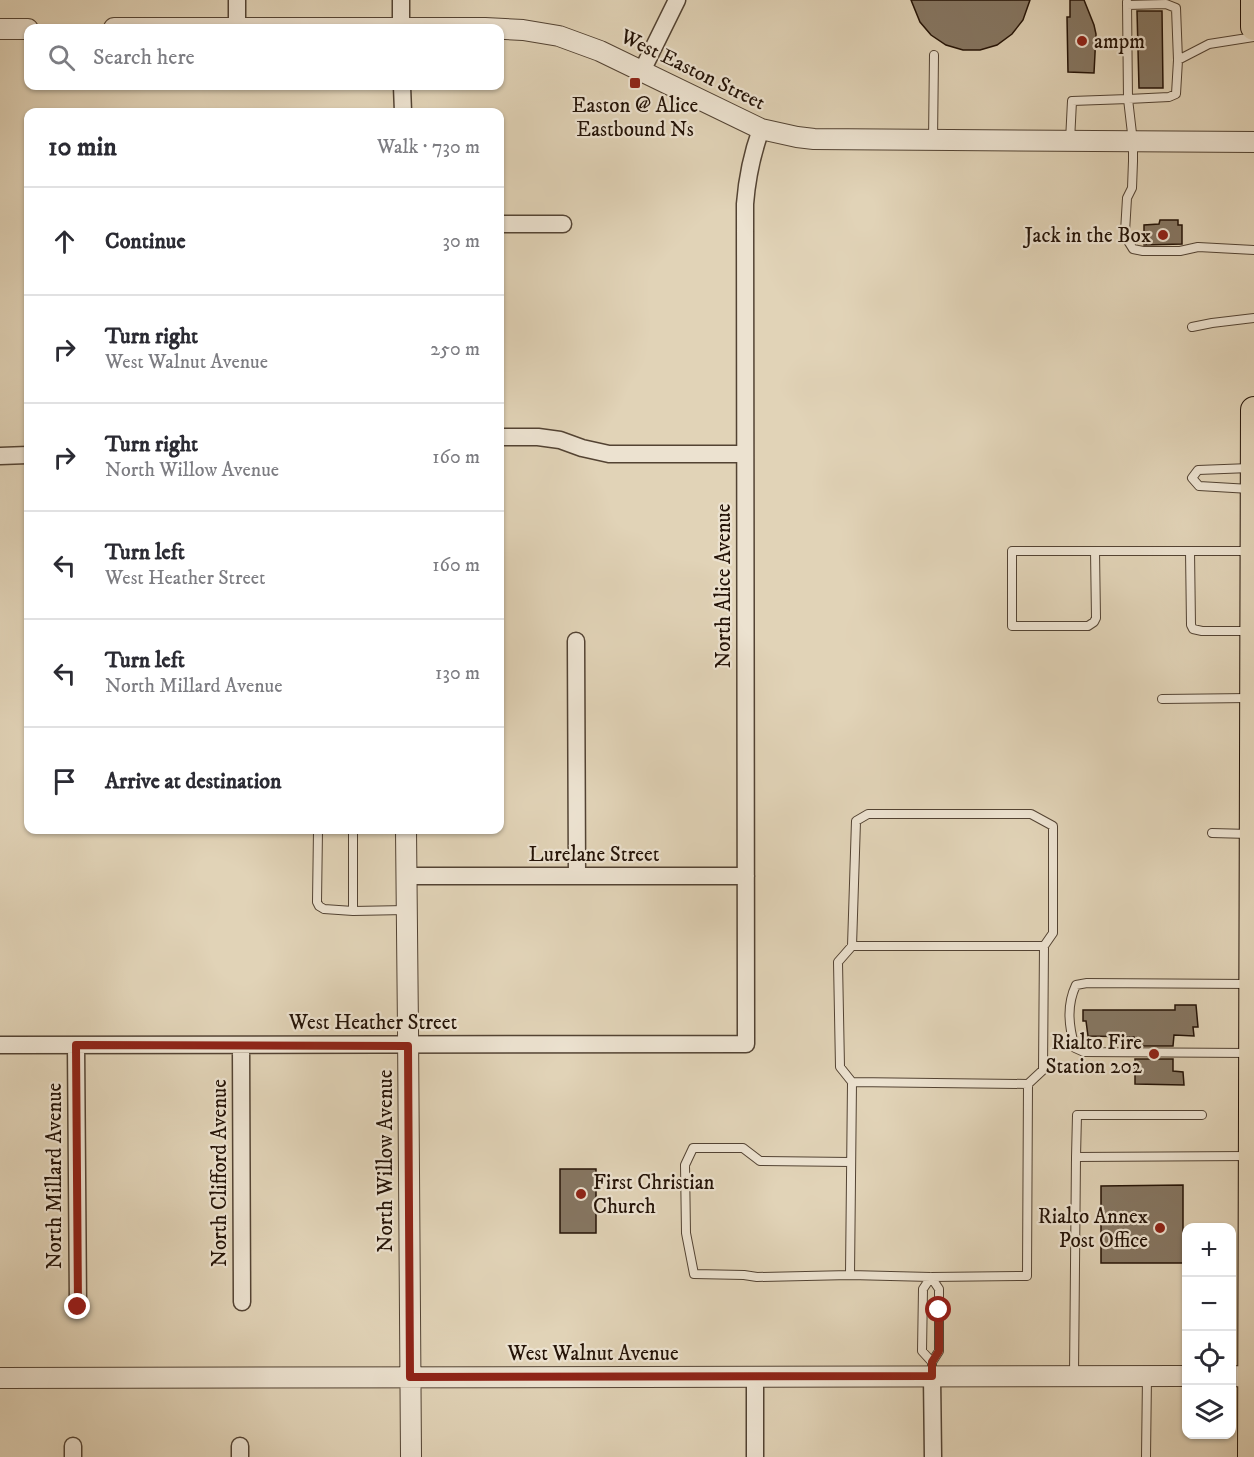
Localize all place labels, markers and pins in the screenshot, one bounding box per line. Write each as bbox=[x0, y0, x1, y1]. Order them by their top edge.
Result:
place label: ampm bbox=[1094, 29, 1145, 55]
marker: ampm bbox=[1075, 34, 1089, 48]
marker: Easton @ Alice Eastbound Ns bbox=[628, 76, 642, 90]
place label: Easton @ Alice Eastbound Ns bbox=[572, 93, 699, 143]
place label: Jack in the Box bbox=[1023, 223, 1151, 249]
marker: Jack in the Box bbox=[1156, 228, 1170, 242]
place label: Rialto Fire Station 202 bbox=[1046, 1030, 1143, 1080]
marker: Rialto Fire Station 202 bbox=[1147, 1047, 1161, 1061]
place label: First Christian Church bbox=[593, 1170, 715, 1220]
marker: First Christian Church bbox=[574, 1187, 588, 1201]
place label: Rialto Annex Post Office bbox=[1038, 1204, 1148, 1254]
marker: Rialto Annex Post Office bbox=[1153, 1221, 1167, 1235]

